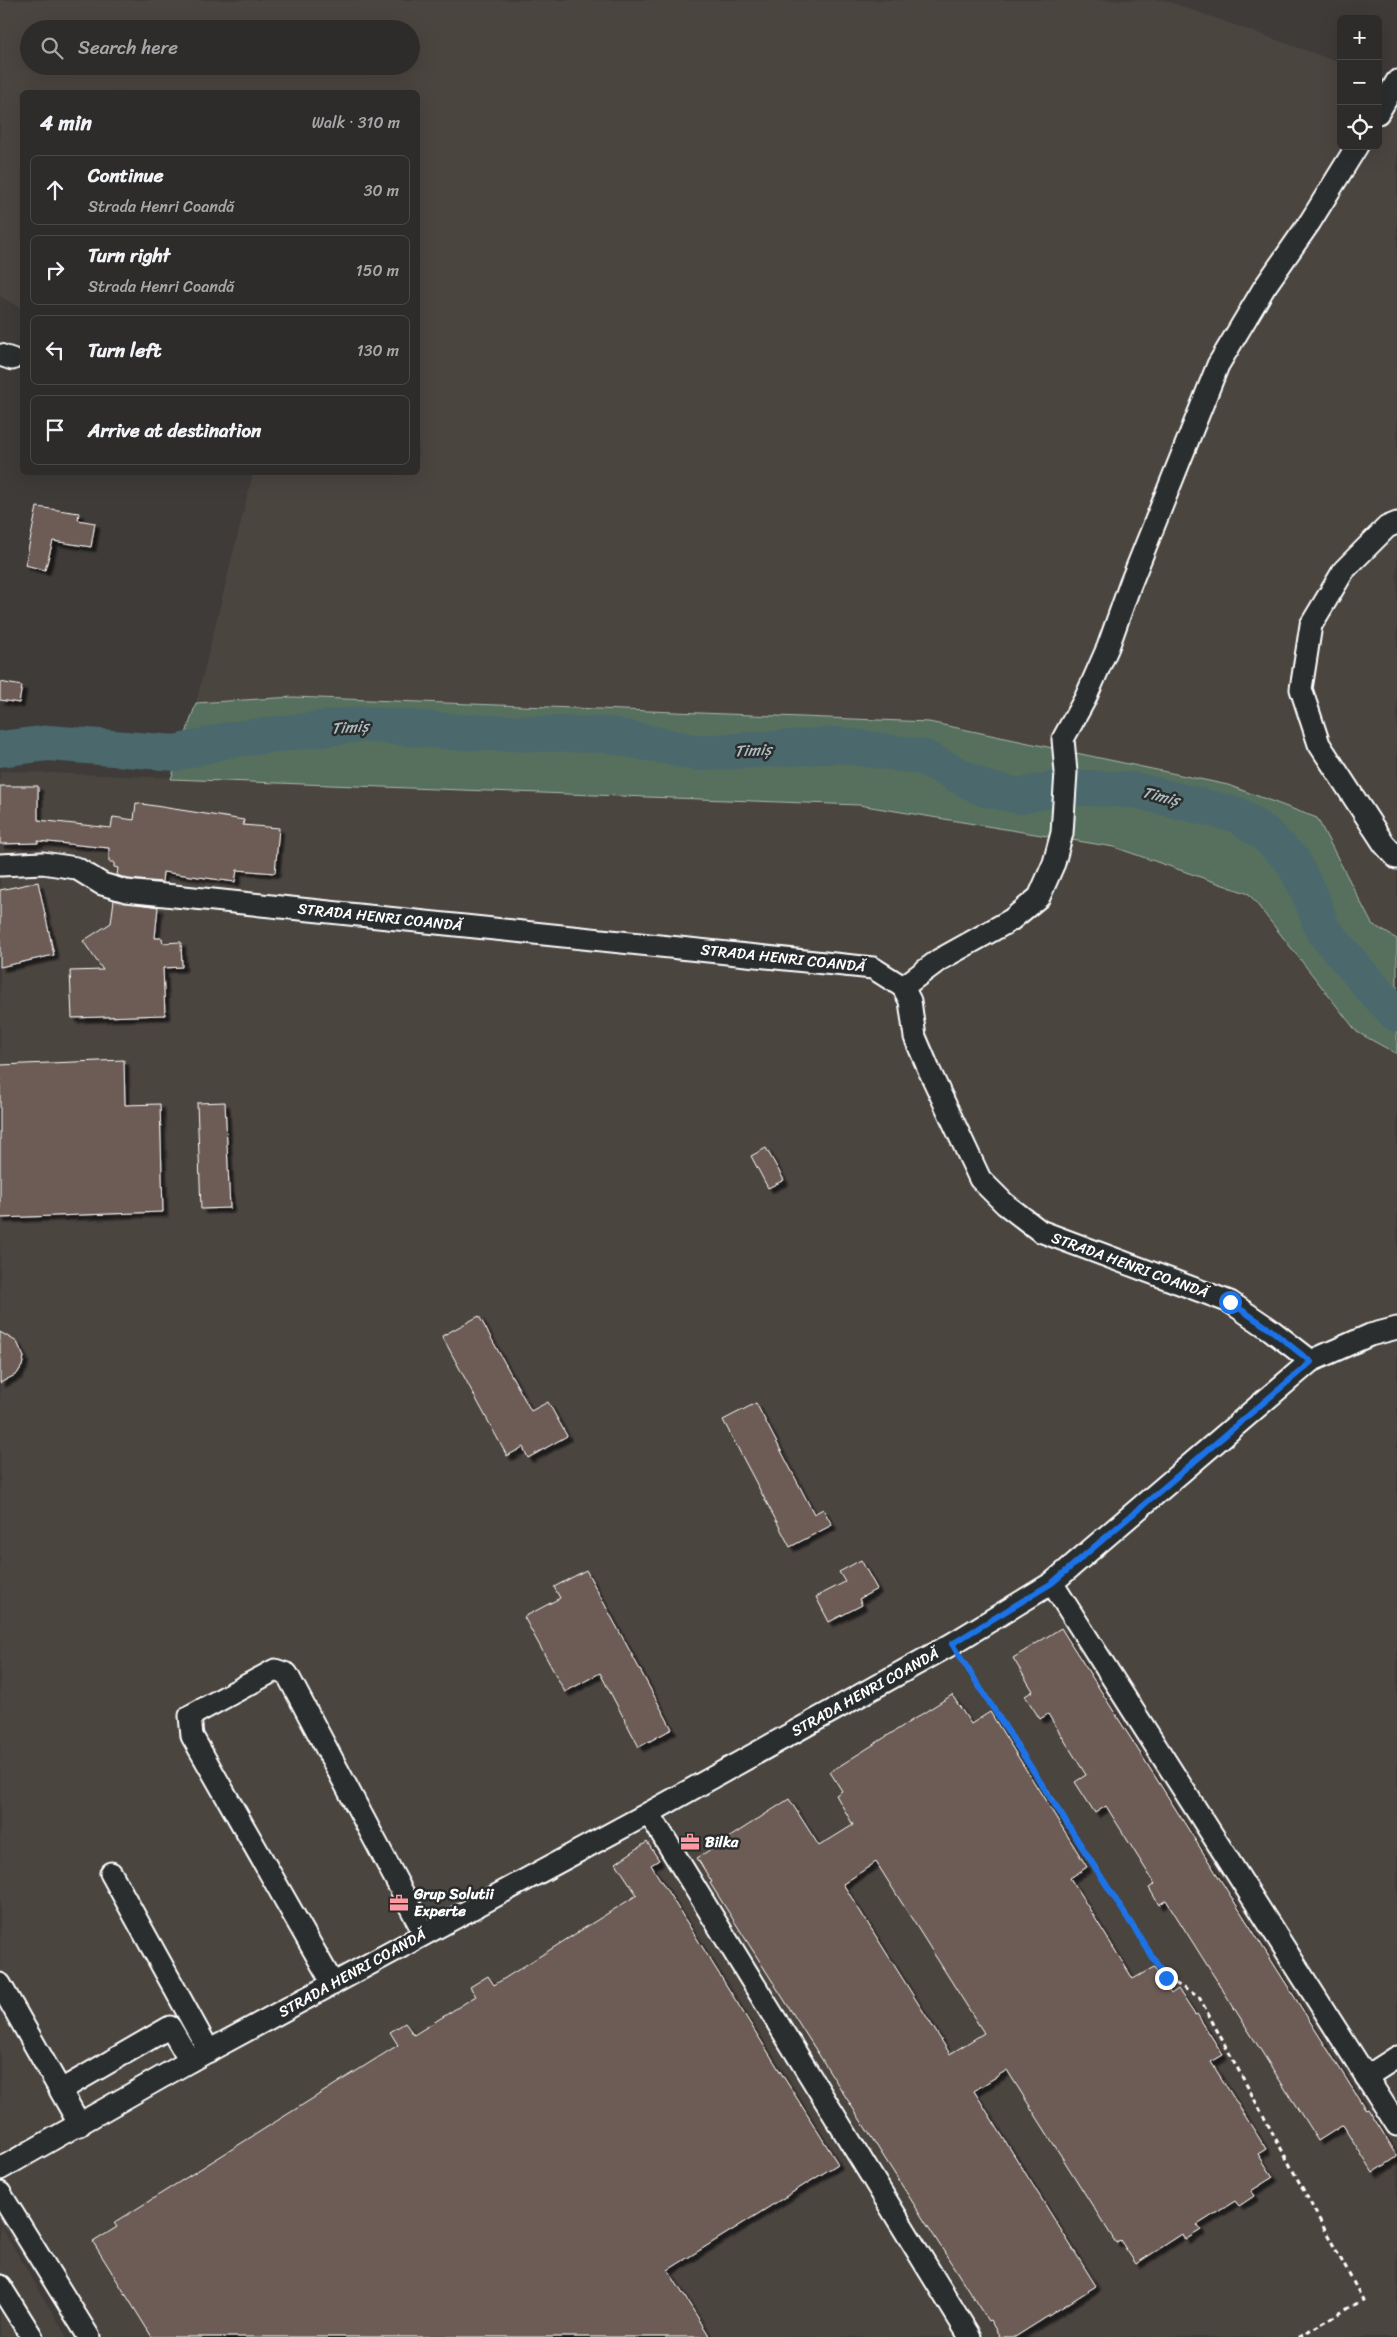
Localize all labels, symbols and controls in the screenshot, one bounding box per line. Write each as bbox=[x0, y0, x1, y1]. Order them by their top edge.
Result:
map controls bbox=[1337, 15, 1382, 150]
button: + bbox=[1337, 15, 1382, 60]
search box bbox=[20, 20, 420, 75]
text: Search here bbox=[78, 31, 178, 64]
icon: search bbox=[38, 34, 66, 62]
button: − bbox=[1337, 60, 1382, 105]
text: 4 min bbox=[40, 104, 92, 142]
button: locate bbox=[1337, 105, 1382, 150]
text: Walk · 310 m bbox=[312, 108, 400, 137]
text: Continue bbox=[88, 159, 164, 192]
icon: ahead bbox=[41, 176, 69, 204]
text: 30 m bbox=[364, 176, 399, 205]
text: Strada Henri Coandă bbox=[88, 192, 234, 221]
text: Turn right bbox=[88, 239, 170, 272]
icon: right bbox=[41, 256, 69, 284]
text: 150 m bbox=[356, 256, 399, 285]
text: Strada Henri Coandă bbox=[88, 272, 234, 301]
text: Turn left bbox=[88, 334, 161, 367]
icon: left bbox=[41, 336, 69, 364]
text: 130 m bbox=[357, 336, 399, 365]
text: Arrive at destination bbox=[88, 414, 261, 447]
icon: arrive bbox=[41, 416, 69, 444]
water label: Timiș bbox=[330, 711, 372, 743]
water label: Timiș bbox=[734, 734, 775, 765]
water label: Timiș bbox=[1139, 777, 1185, 815]
street label: STRADA HENRI COANDĂ bbox=[296, 895, 465, 939]
street label: STRADA HENRI COANDĂ bbox=[699, 936, 868, 980]
street label: STRADA HENRI COANDĂ bbox=[1048, 1224, 1213, 1306]
route start bbox=[1219, 1291, 1242, 1314]
street label: STRADA HENRI COANDĂ bbox=[786, 1640, 945, 1743]
place label: Bilka bbox=[705, 1829, 739, 1855]
office icon: Bilka bbox=[679, 1831, 701, 1853]
place label: Grup Solutii Experte bbox=[413, 1881, 494, 1924]
office icon: Grup Solutii Experte bbox=[388, 1892, 410, 1914]
street label: STRADA HENRI COANDĂ bbox=[273, 1921, 432, 2024]
route end bbox=[1155, 1967, 1178, 1990]

